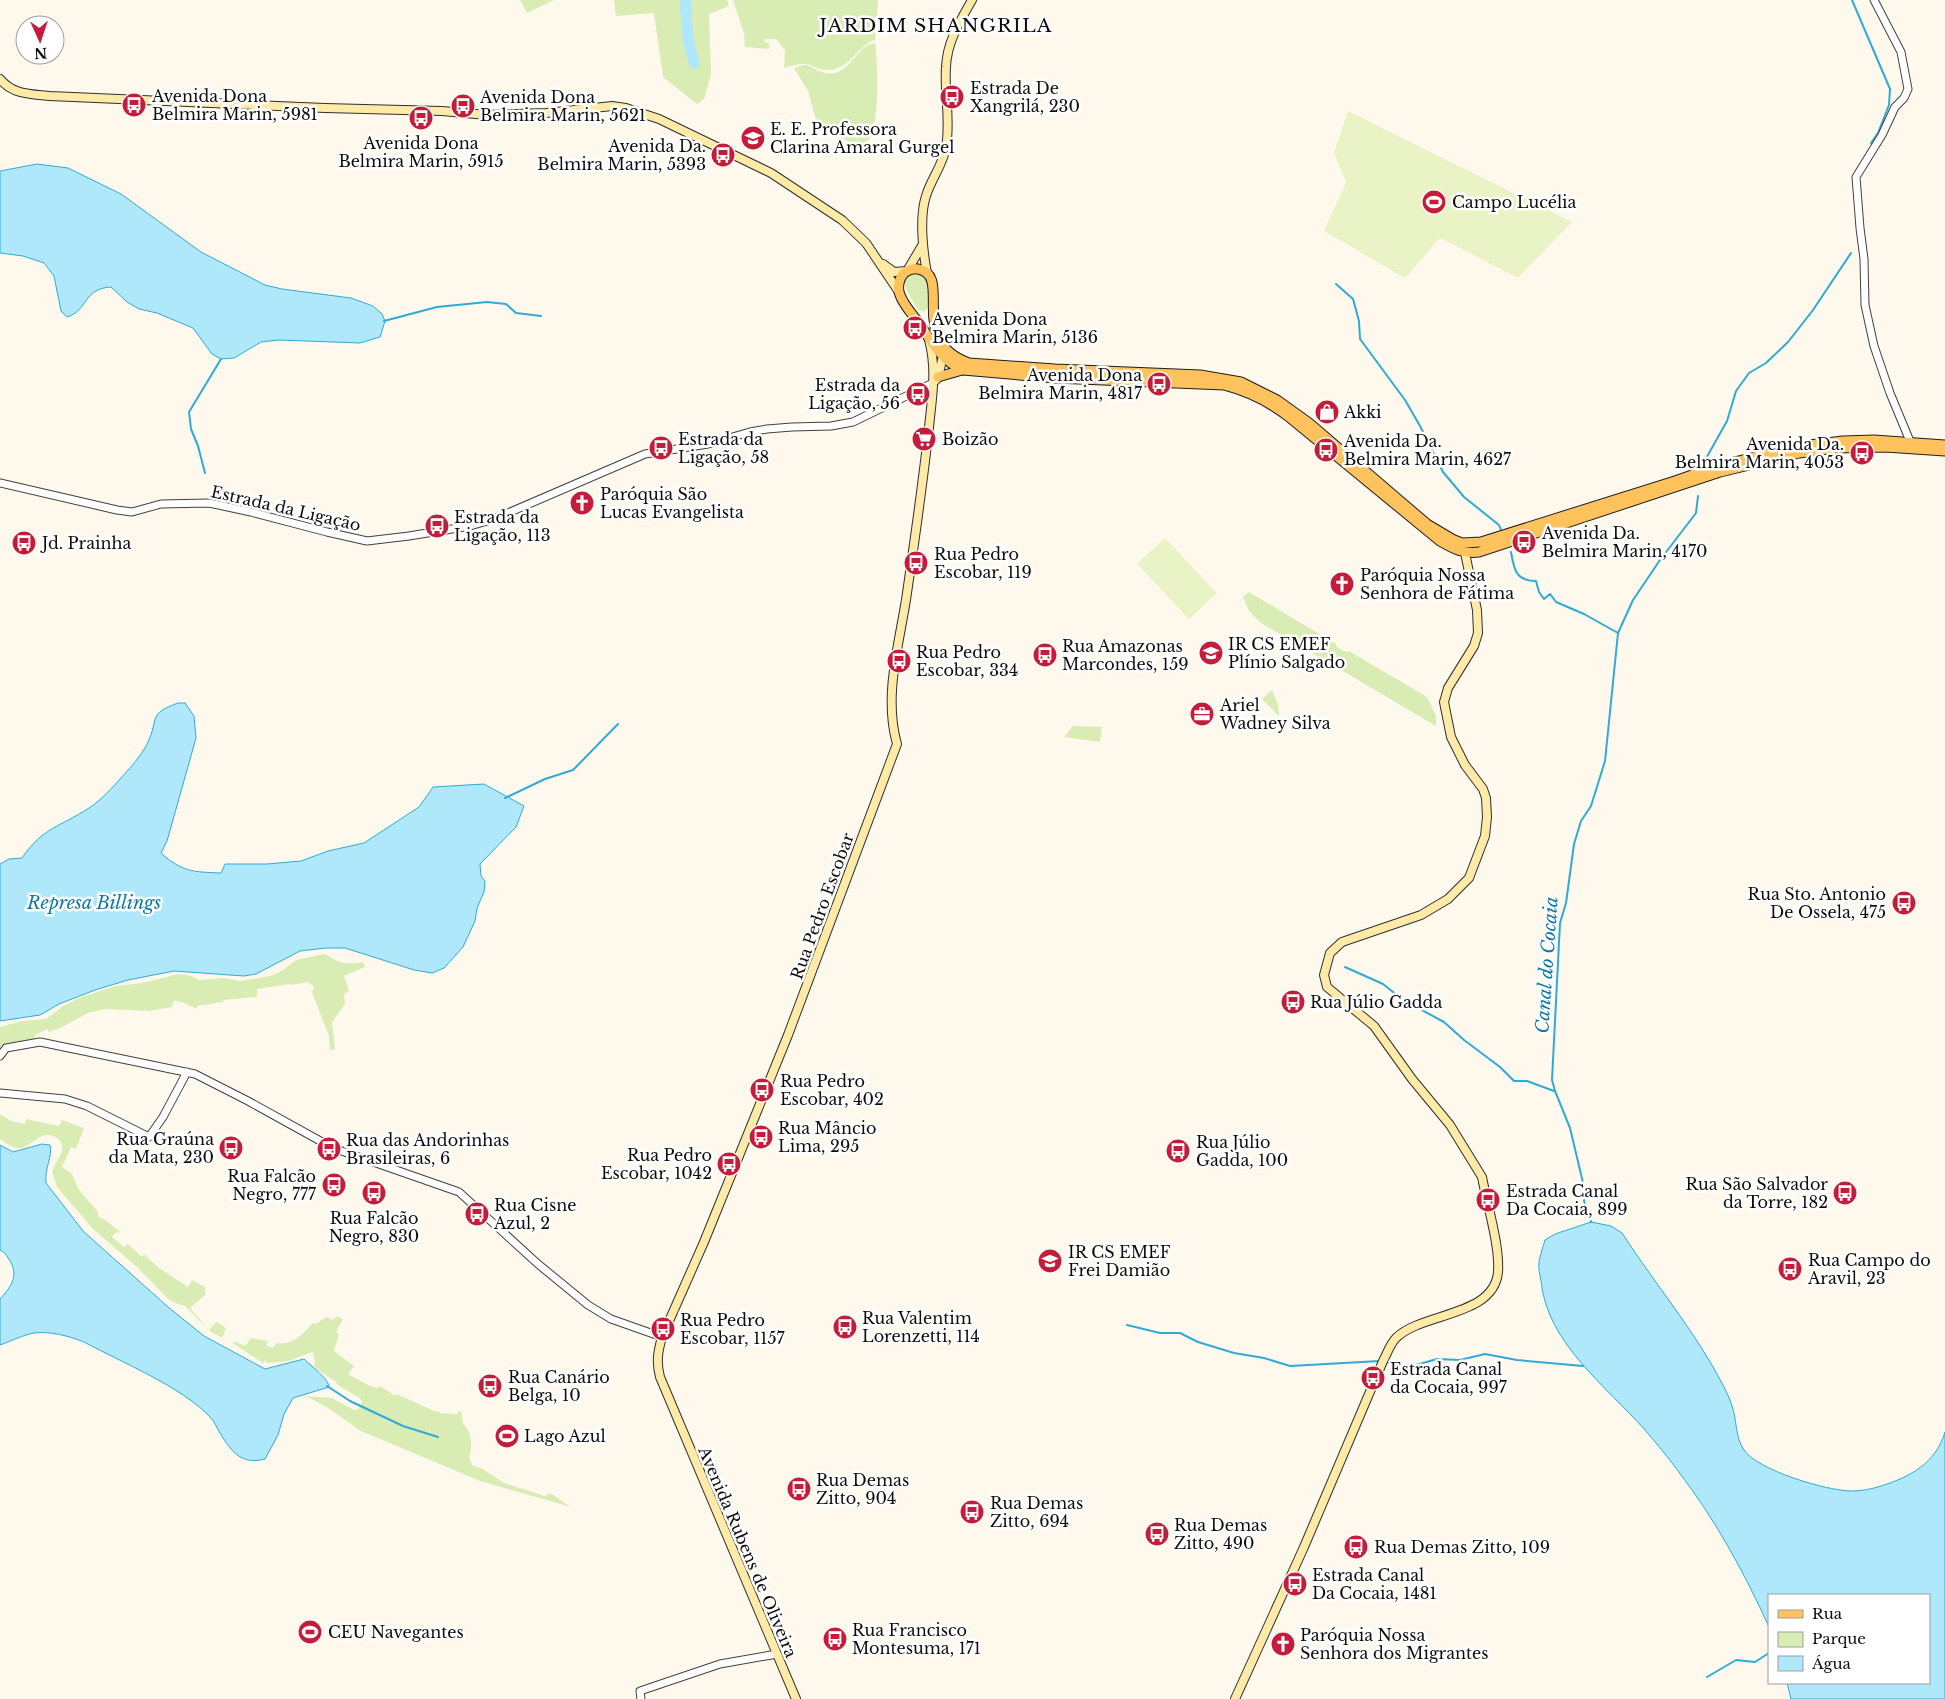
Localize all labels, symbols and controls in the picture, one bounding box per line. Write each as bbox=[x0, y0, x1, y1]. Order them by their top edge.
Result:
district label: JARDIM SHANGRILA bbox=[817, 14, 1052, 37]
north arrow bbox=[15, 15, 65, 65]
text: N bbox=[34, 44, 48, 62]
place label: Estrada De Xangrilá, 230 bbox=[970, 78, 1080, 116]
bus stop icon: Estrada De Xangrilá, 230 bbox=[939, 84, 965, 110]
place label: Avenida Dona Belmira Marin, 5981 bbox=[151, 86, 318, 124]
place label: Avenida Dona Belmira Marin, 5621 bbox=[479, 87, 646, 125]
bus stop icon: Avenida Dona Belmira Marin, 5981 bbox=[121, 92, 147, 118]
bus stop icon: Avenida Dona Belmira Marin, 5621 bbox=[450, 93, 476, 119]
bus stop icon: Avenida Dona Belmira Marin, 5915 bbox=[408, 105, 434, 131]
place label: E. E. Professora Clarina Amaral Gurgel bbox=[770, 119, 954, 157]
school or university icon: E. E. Professora Clarina Amaral Gurgel bbox=[740, 125, 766, 151]
place label: Avenida Dona Belmira Marin, 5915 bbox=[338, 133, 504, 171]
place label: Avenida Da. Belmira Marin, 5393 bbox=[537, 136, 706, 174]
bus stop icon: Avenida Da. Belmira Marin, 5393 bbox=[710, 142, 736, 168]
sports icon: Campo Lucélia bbox=[1421, 189, 1447, 215]
place label: Campo Lucélia bbox=[1452, 192, 1577, 212]
place label: Avenida Dona Belmira Marin, 5136 bbox=[931, 309, 1098, 347]
bus stop icon: Avenida Dona Belmira Marin, 5136 bbox=[902, 315, 928, 341]
place label: Avenida Dona Belmira Marin, 4817 bbox=[978, 365, 1143, 403]
bus stop icon: Avenida Dona Belmira Marin, 4817 bbox=[1146, 371, 1172, 397]
place label: Estrada da Ligação, 56 bbox=[808, 375, 900, 413]
bus stop icon: Estrada da Ligação, 56 bbox=[905, 381, 931, 407]
shop icon: Akki bbox=[1314, 399, 1340, 425]
place label: Akki bbox=[1343, 402, 1382, 422]
supermarket icon: Boizão bbox=[911, 426, 937, 452]
place label: Estrada da Ligação, 58 bbox=[678, 429, 769, 467]
place label: Boizão bbox=[942, 429, 998, 449]
place label: Avenida Da. Belmira Marin, 4627 bbox=[1343, 431, 1512, 469]
place label: Avenida Da. Belmira Marin, 4053 bbox=[1675, 434, 1844, 472]
bus stop icon: Estrada da Ligação, 58 bbox=[648, 435, 674, 461]
bus stop icon: Avenida Da. Belmira Marin, 4627 bbox=[1313, 437, 1339, 463]
bus stop icon: Avenida Da. Belmira Marin, 4053 bbox=[1849, 440, 1875, 466]
street label: Estrada da Ligação bbox=[209, 481, 363, 535]
place label: Paróquia São Lucas Evangelista bbox=[600, 484, 744, 522]
church icon: Paróquia São Lucas Evangelista bbox=[569, 490, 595, 516]
place label: Estrada da Ligação, 113 bbox=[454, 507, 551, 545]
bus stop icon: Estrada da Ligação, 113 bbox=[424, 513, 450, 539]
place label: Avenida Da. Belmira Marin, 4170 bbox=[1541, 523, 1708, 561]
bus stop icon: Avenida Da. Belmira Marin, 4170 bbox=[1511, 529, 1537, 555]
bus stop icon: Jd. Prainha bbox=[11, 530, 37, 556]
place label: Jd. Prainha bbox=[40, 533, 132, 553]
place label: Rua Pedro Escobar, 119 bbox=[934, 544, 1032, 582]
bus stop icon: Rua Pedro Escobar, 119 bbox=[903, 550, 929, 576]
place label: Paróquia Nossa Senhora de Fátima bbox=[1360, 565, 1514, 603]
church icon: Paróquia Nossa Senhora de Fátima bbox=[1329, 571, 1355, 597]
place label: IR CS EMEF Plínio Salgado bbox=[1228, 634, 1345, 672]
place label: Rua Amazonas Marcondes, 159 bbox=[1062, 636, 1189, 674]
school or university icon: IR CS EMEF Plínio Salgado bbox=[1198, 640, 1224, 666]
place label: Rua Pedro Escobar, 334 bbox=[916, 642, 1018, 680]
bus stop icon: Rua Amazonas Marcondes, 159 bbox=[1032, 642, 1058, 668]
bus stop icon: Rua Pedro Escobar, 334 bbox=[886, 648, 912, 674]
place label: Ariel Wadney Silva bbox=[1219, 695, 1331, 733]
office icon: Ariel Wadney Silva bbox=[1189, 701, 1215, 727]
street label: Rua Pedro Escobar bbox=[786, 830, 858, 982]
place label: Rua Sto. Antonio De Ossela, 475 bbox=[1748, 884, 1886, 922]
bus stop icon: Rua Sto. Antonio De Ossela, 475 bbox=[1891, 890, 1917, 916]
water label: Represa Billings bbox=[26, 892, 161, 914]
water label: Canal do Cocaia bbox=[1531, 896, 1563, 1034]
bus stop icon: Rua Júlio Gadda bbox=[1280, 989, 1306, 1015]
place label: Rua Júlio Gadda bbox=[1310, 992, 1442, 1012]
place label: Rua Pedro Escobar, 402 bbox=[780, 1071, 884, 1109]
bus stop icon: Rua Pedro Escobar, 402 bbox=[749, 1077, 775, 1103]
place label: Rua Mâncio Lima, 295 bbox=[778, 1118, 876, 1156]
bus stop icon: Rua Mâncio Lima, 295 bbox=[748, 1124, 774, 1150]
place label: Rua Graúna da Mata, 230 bbox=[109, 1129, 214, 1167]
place label: Rua das Andorinhas Brasileiras, 6 bbox=[346, 1130, 509, 1168]
place label: Rua Júlio Gadda, 100 bbox=[1196, 1132, 1288, 1170]
bus stop icon: Rua Graúna da Mata, 230 bbox=[218, 1135, 244, 1161]
bus stop icon: Rua das Andorinhas Brasileiras, 6 bbox=[316, 1136, 342, 1162]
bus stop icon: Rua Júlio Gadda, 100 bbox=[1165, 1138, 1191, 1164]
place label: Rua Pedro Escobar, 1042 bbox=[601, 1145, 712, 1183]
bus stop icon: Rua Pedro Escobar, 1042 bbox=[716, 1151, 742, 1177]
place label: Rua Falcão Negro, 777 bbox=[227, 1166, 317, 1204]
bus stop icon: Rua Falcão Negro, 777 bbox=[321, 1172, 347, 1198]
place label: Rua São Salvador da Torre, 182 bbox=[1686, 1174, 1828, 1212]
bus stop icon: Rua Falcão Negro, 830 bbox=[361, 1180, 387, 1206]
bus stop icon: Rua São Salvador da Torre, 182 bbox=[1832, 1180, 1858, 1206]
place label: Estrada Canal Da Cocaia, 899 bbox=[1506, 1181, 1628, 1219]
bus stop icon: Estrada Canal Da Cocaia, 899 bbox=[1475, 1187, 1501, 1213]
place label: Rua Cisne Azul, 2 bbox=[493, 1195, 576, 1233]
bus stop icon: Rua Cisne Azul, 2 bbox=[464, 1201, 490, 1227]
place label: Rua Falcão Negro, 830 bbox=[329, 1208, 419, 1246]
place label: IR CS EMEF Frei Damião bbox=[1068, 1242, 1171, 1280]
school or university icon: IR CS EMEF Frei Damião bbox=[1037, 1248, 1063, 1274]
place label: Rua Campo do Aravil, 23 bbox=[1807, 1250, 1931, 1288]
bus stop icon: Rua Campo do Aravil, 23 bbox=[1777, 1256, 1803, 1282]
place label: Rua Valentim Lorenzetti, 114 bbox=[862, 1308, 980, 1346]
place label: Rua Pedro Escobar, 1157 bbox=[680, 1310, 786, 1348]
bus stop icon: Rua Valentim Lorenzetti, 114 bbox=[832, 1314, 858, 1340]
bus stop icon: Rua Pedro Escobar, 1157 bbox=[650, 1316, 676, 1342]
place label: Estrada Canal da Cocaia, 997 bbox=[1390, 1359, 1508, 1397]
bus stop icon: Estrada Canal da Cocaia, 997 bbox=[1360, 1365, 1386, 1391]
place label: Rua Canário Belga, 10 bbox=[508, 1367, 610, 1405]
bus stop icon: Rua Canário Belga, 10 bbox=[477, 1373, 503, 1399]
sports icon: Lago Azul bbox=[494, 1423, 520, 1449]
place label: Lago Azul bbox=[524, 1426, 606, 1446]
street label: Avenida Rubens de Oliveira bbox=[694, 1443, 802, 1661]
place label: Rua Demas Zitto, 904 bbox=[816, 1470, 909, 1508]
bus stop icon: Rua Demas Zitto, 904 bbox=[786, 1476, 812, 1502]
place label: Rua Demas Zitto, 694 bbox=[990, 1493, 1083, 1531]
bus stop icon: Rua Demas Zitto, 694 bbox=[959, 1499, 985, 1525]
place label: Rua Demas Zitto, 490 bbox=[1174, 1515, 1267, 1553]
bus stop icon: Rua Demas Zitto, 490 bbox=[1144, 1521, 1170, 1547]
bus stop icon: Rua Demas Zitto, 109 bbox=[1343, 1534, 1369, 1560]
place label: Rua Demas Zitto, 109 bbox=[1374, 1537, 1550, 1557]
place label: Estrada Canal Da Cocaia, 1481 bbox=[1312, 1565, 1437, 1603]
bus stop icon: Estrada Canal Da Cocaia, 1481 bbox=[1282, 1571, 1308, 1597]
legend bbox=[1768, 1594, 1930, 1684]
text: Rua bbox=[1812, 1604, 1843, 1623]
sports icon: CEU Navegantes bbox=[297, 1619, 323, 1645]
place label: Rua Francisco Montesuma, 171 bbox=[852, 1620, 981, 1658]
place label: CEU Navegantes bbox=[328, 1622, 464, 1642]
place label: Paróquia Nossa Senhora dos Migrantes bbox=[1300, 1625, 1489, 1663]
bus stop icon: Rua Francisco Montesuma, 171 bbox=[822, 1626, 848, 1652]
text: Parque bbox=[1812, 1629, 1866, 1648]
church icon: Paróquia Nossa Senhora dos Migrantes bbox=[1270, 1631, 1296, 1657]
text: Água bbox=[1811, 1654, 1852, 1673]

